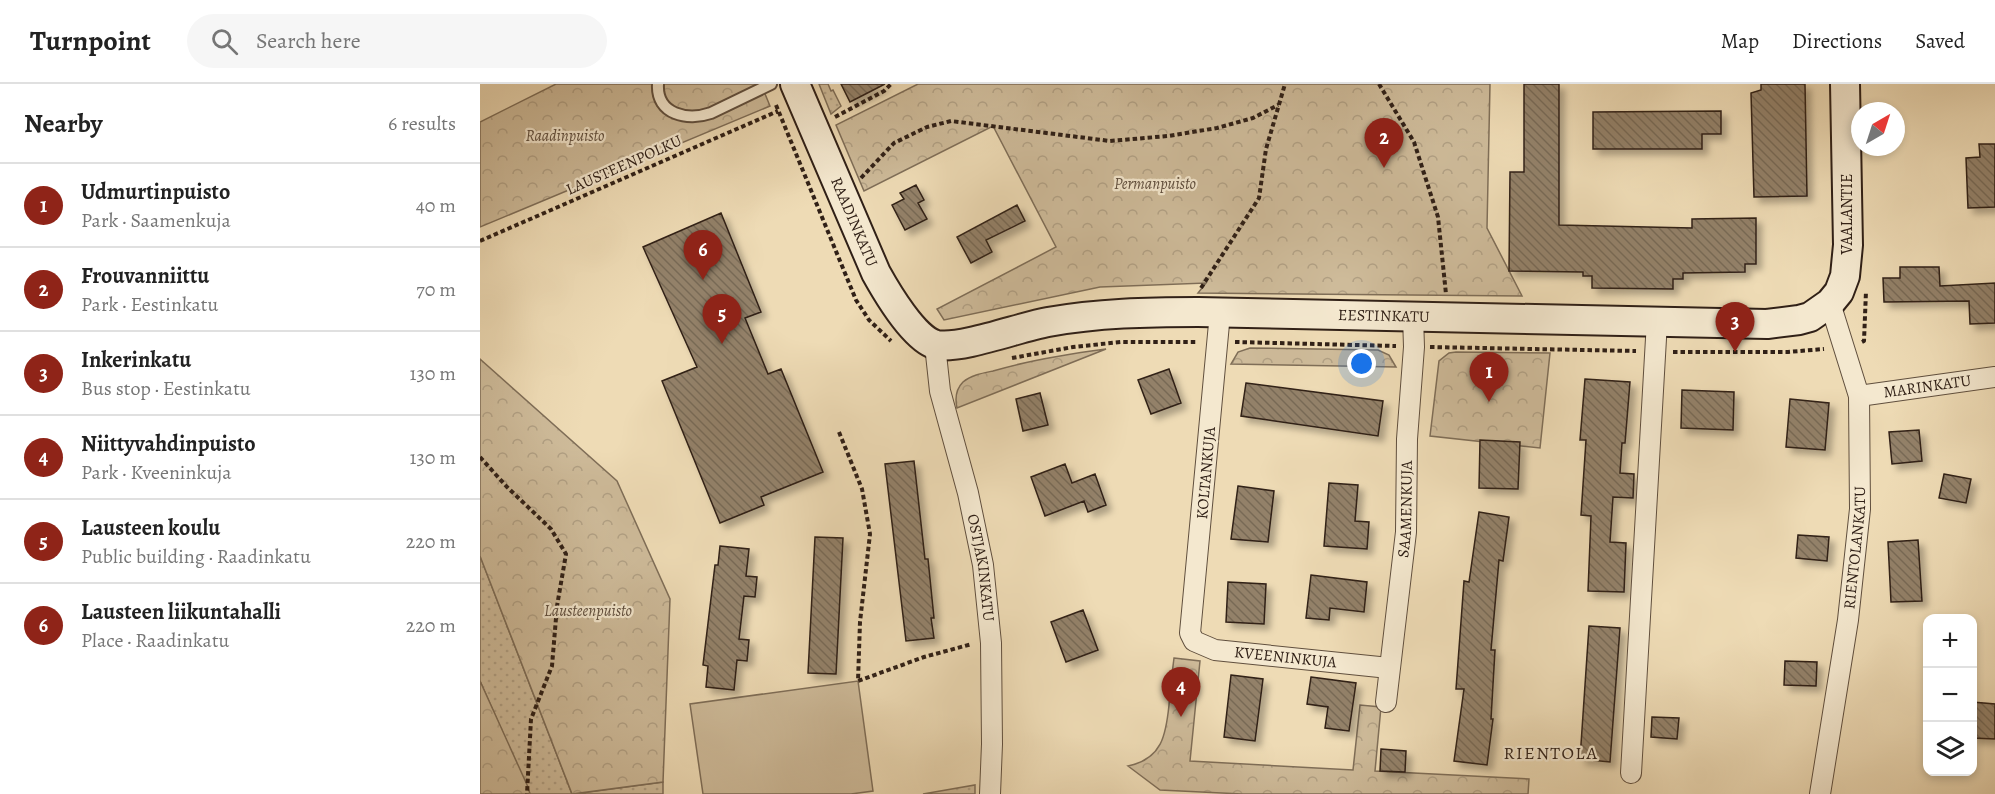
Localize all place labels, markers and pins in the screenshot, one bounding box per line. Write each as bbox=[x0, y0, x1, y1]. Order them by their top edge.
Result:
pin: 2 bbox=[1364, 118, 1404, 168]
pin: 6 bbox=[684, 230, 722, 280]
pin: 5 bbox=[702, 294, 742, 344]
pin: 3 bbox=[1716, 302, 1754, 352]
pin: 1 bbox=[1470, 352, 1508, 402]
pin: 4 bbox=[1162, 668, 1200, 717]

